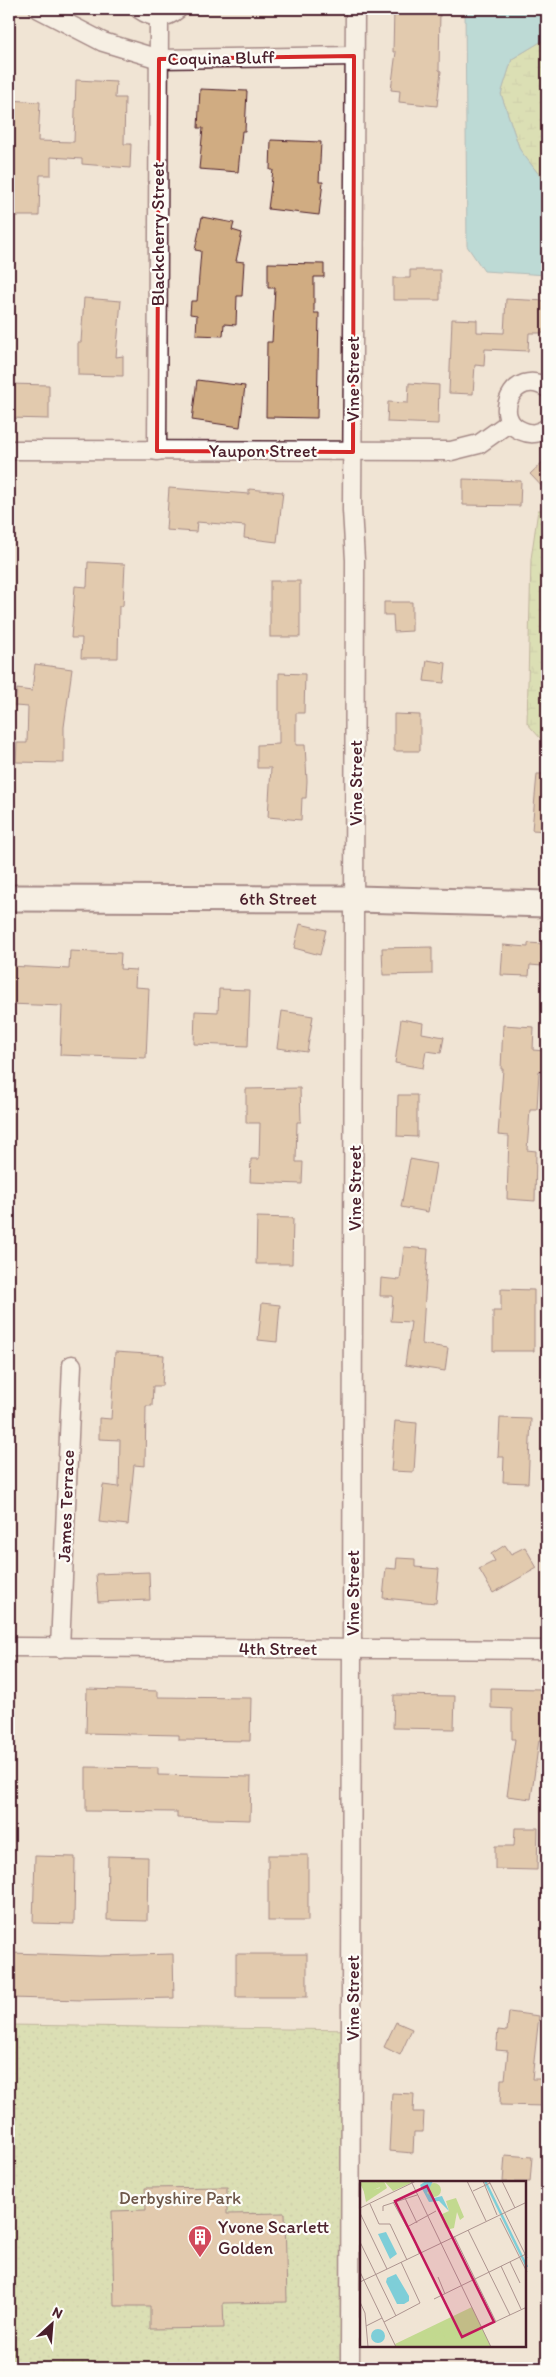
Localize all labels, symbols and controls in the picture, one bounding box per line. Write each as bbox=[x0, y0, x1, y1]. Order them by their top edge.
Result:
street label: Coquina Bluff bbox=[167, 46, 276, 70]
street label: Blackcherry Street bbox=[147, 161, 169, 306]
street label: Vine Street bbox=[342, 336, 364, 422]
street label: Yaupon Street bbox=[209, 440, 317, 462]
street label: Vine Street bbox=[345, 740, 367, 826]
street label: 6th Street bbox=[239, 888, 317, 910]
street label: Vine Street bbox=[344, 1145, 366, 1231]
street label: James Terrace bbox=[53, 1449, 79, 1563]
street label: Vine Street bbox=[342, 1550, 364, 1636]
street label: 4th Street bbox=[239, 1638, 318, 1660]
street label: Vine Street bbox=[342, 1955, 364, 2041]
inset map bbox=[360, 2181, 526, 2347]
park label: Derbyshire Park bbox=[119, 2187, 241, 2209]
place label: Yvone Scarlett Golden bbox=[218, 2216, 330, 2259]
building icon: Yvone Scarlett Golden bbox=[187, 2224, 213, 2258]
north arrow bbox=[28, 2300, 78, 2350]
text: N bbox=[50, 2303, 65, 2322]

